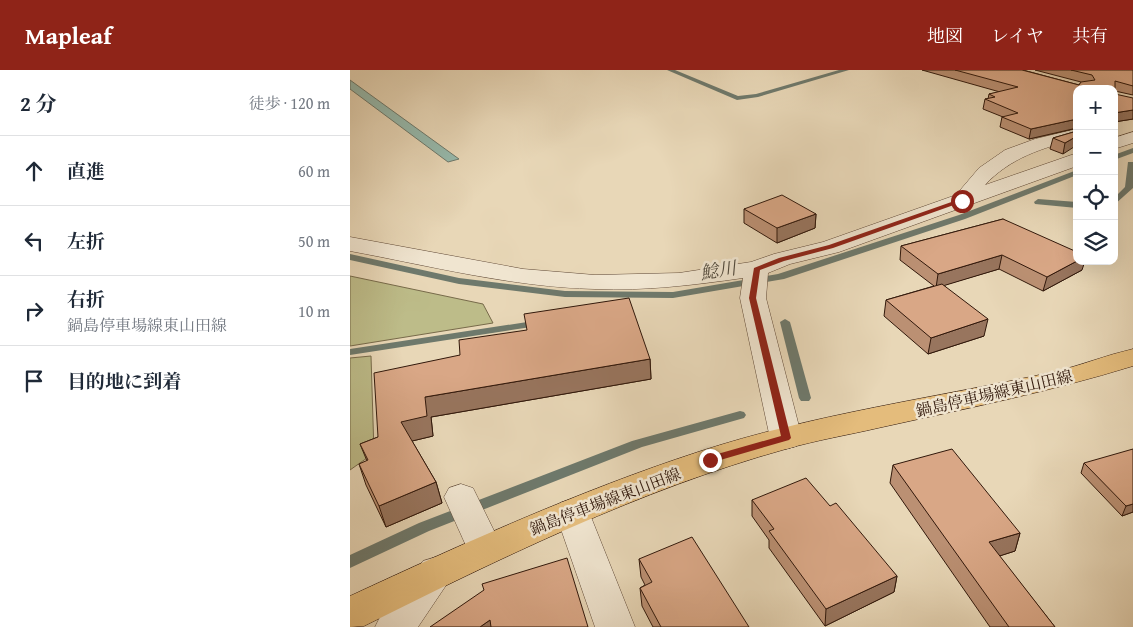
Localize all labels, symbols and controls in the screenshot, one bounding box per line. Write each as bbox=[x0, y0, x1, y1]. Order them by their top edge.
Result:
text: Mapleaf bbox=[25, 18, 112, 53]
text: 地図 bbox=[927, 22, 963, 49]
text: レイヤ bbox=[991, 22, 1044, 49]
text: 共有 bbox=[1072, 22, 1108, 49]
map controls bbox=[1073, 85, 1118, 265]
button: + bbox=[1073, 85, 1118, 130]
text: 2 分 bbox=[20, 88, 57, 119]
text: 徒歩 · 120 m bbox=[249, 91, 330, 115]
button: − bbox=[1073, 130, 1118, 175]
icon: ahead bbox=[20, 157, 48, 185]
text: 直進 bbox=[67, 157, 105, 185]
text: 60 m bbox=[298, 159, 330, 183]
button: locate bbox=[1073, 175, 1118, 220]
route start bbox=[951, 190, 974, 213]
button: layers bbox=[1073, 220, 1118, 265]
icon: left bbox=[20, 227, 48, 255]
text: 左折 bbox=[67, 227, 105, 255]
text: 50 m bbox=[298, 229, 330, 253]
water label: 鯰川 bbox=[698, 254, 740, 286]
text: 右折 bbox=[67, 285, 105, 313]
icon: right bbox=[20, 297, 48, 325]
text: 10 m bbox=[298, 299, 330, 323]
text: 鍋島停車場線東山田線 bbox=[67, 313, 227, 337]
street label: 鍋島停車場線東山田線 bbox=[913, 363, 1075, 423]
icon: arrive bbox=[20, 367, 48, 395]
text: 目的地に到着 bbox=[67, 367, 181, 395]
route end bbox=[699, 449, 722, 472]
street label: 鍋島停車場線東山田線 bbox=[526, 461, 684, 541]

